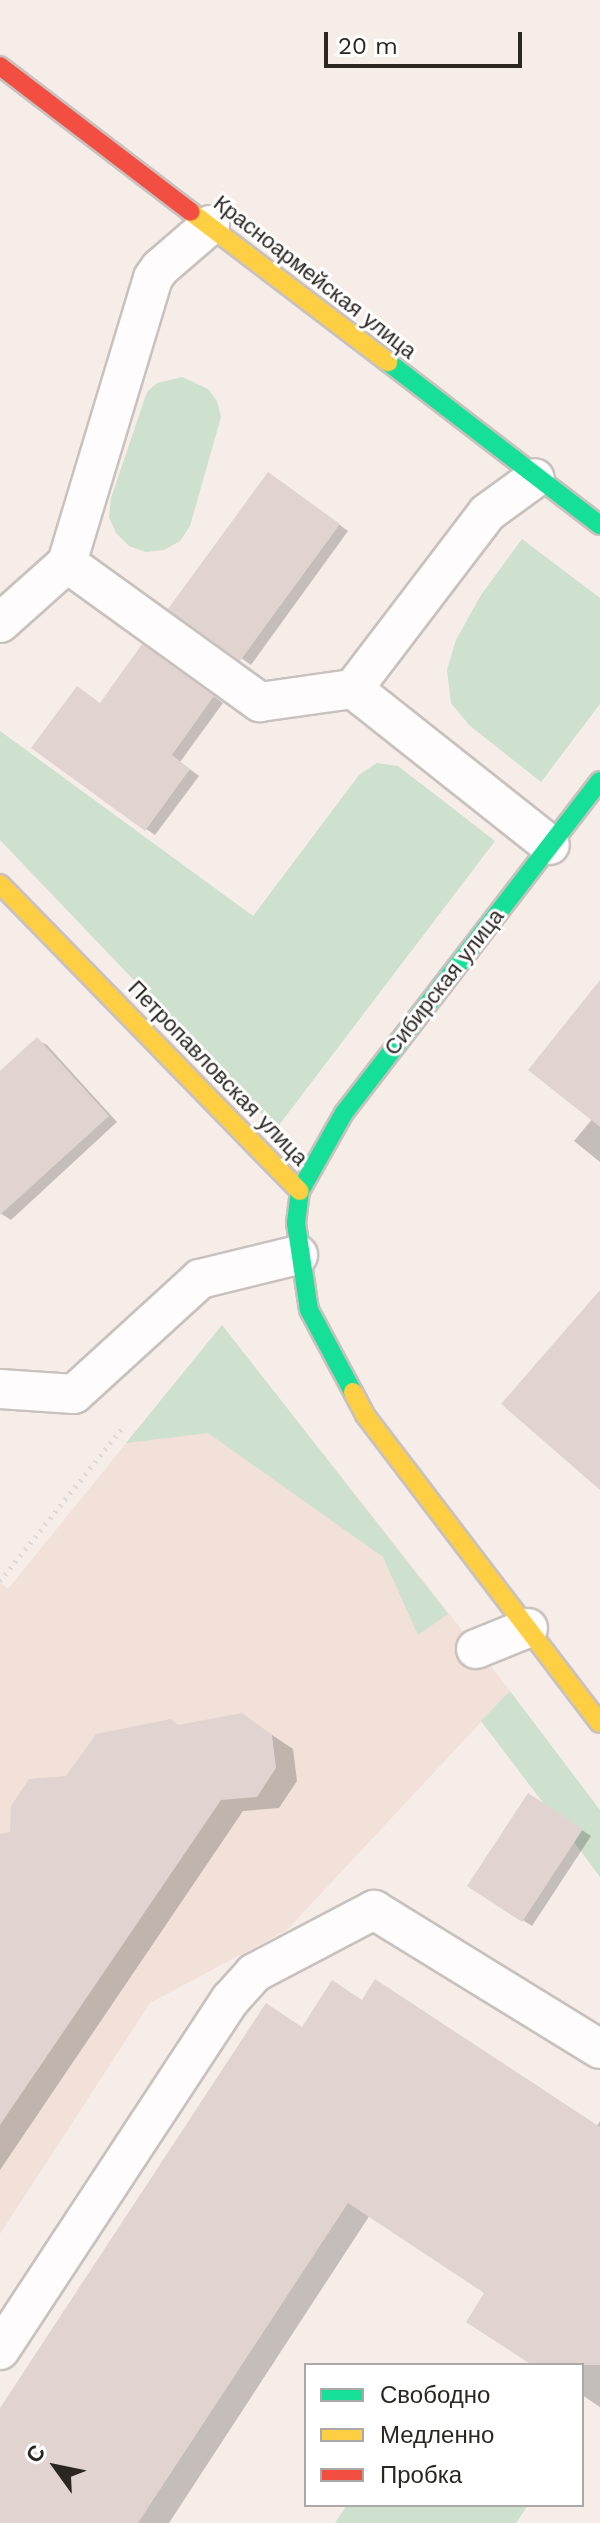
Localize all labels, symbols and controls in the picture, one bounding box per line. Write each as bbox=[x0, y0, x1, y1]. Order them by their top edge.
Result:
scale bar bbox=[328, 16, 526, 66]
text: 20 m bbox=[338, 32, 398, 60]
street label: Красноармейская улица bbox=[208, 190, 422, 364]
street label: Сибирская улица bbox=[379, 904, 509, 1060]
street label: Петропавловская улица bbox=[123, 975, 313, 1171]
legend bbox=[304, 2363, 584, 2507]
text: Свободно bbox=[380, 2381, 490, 2409]
text: Медленно bbox=[380, 2421, 494, 2449]
north arrow bbox=[16, 2427, 96, 2507]
text: С bbox=[21, 2440, 50, 2467]
text: Пробка bbox=[380, 2461, 462, 2489]

